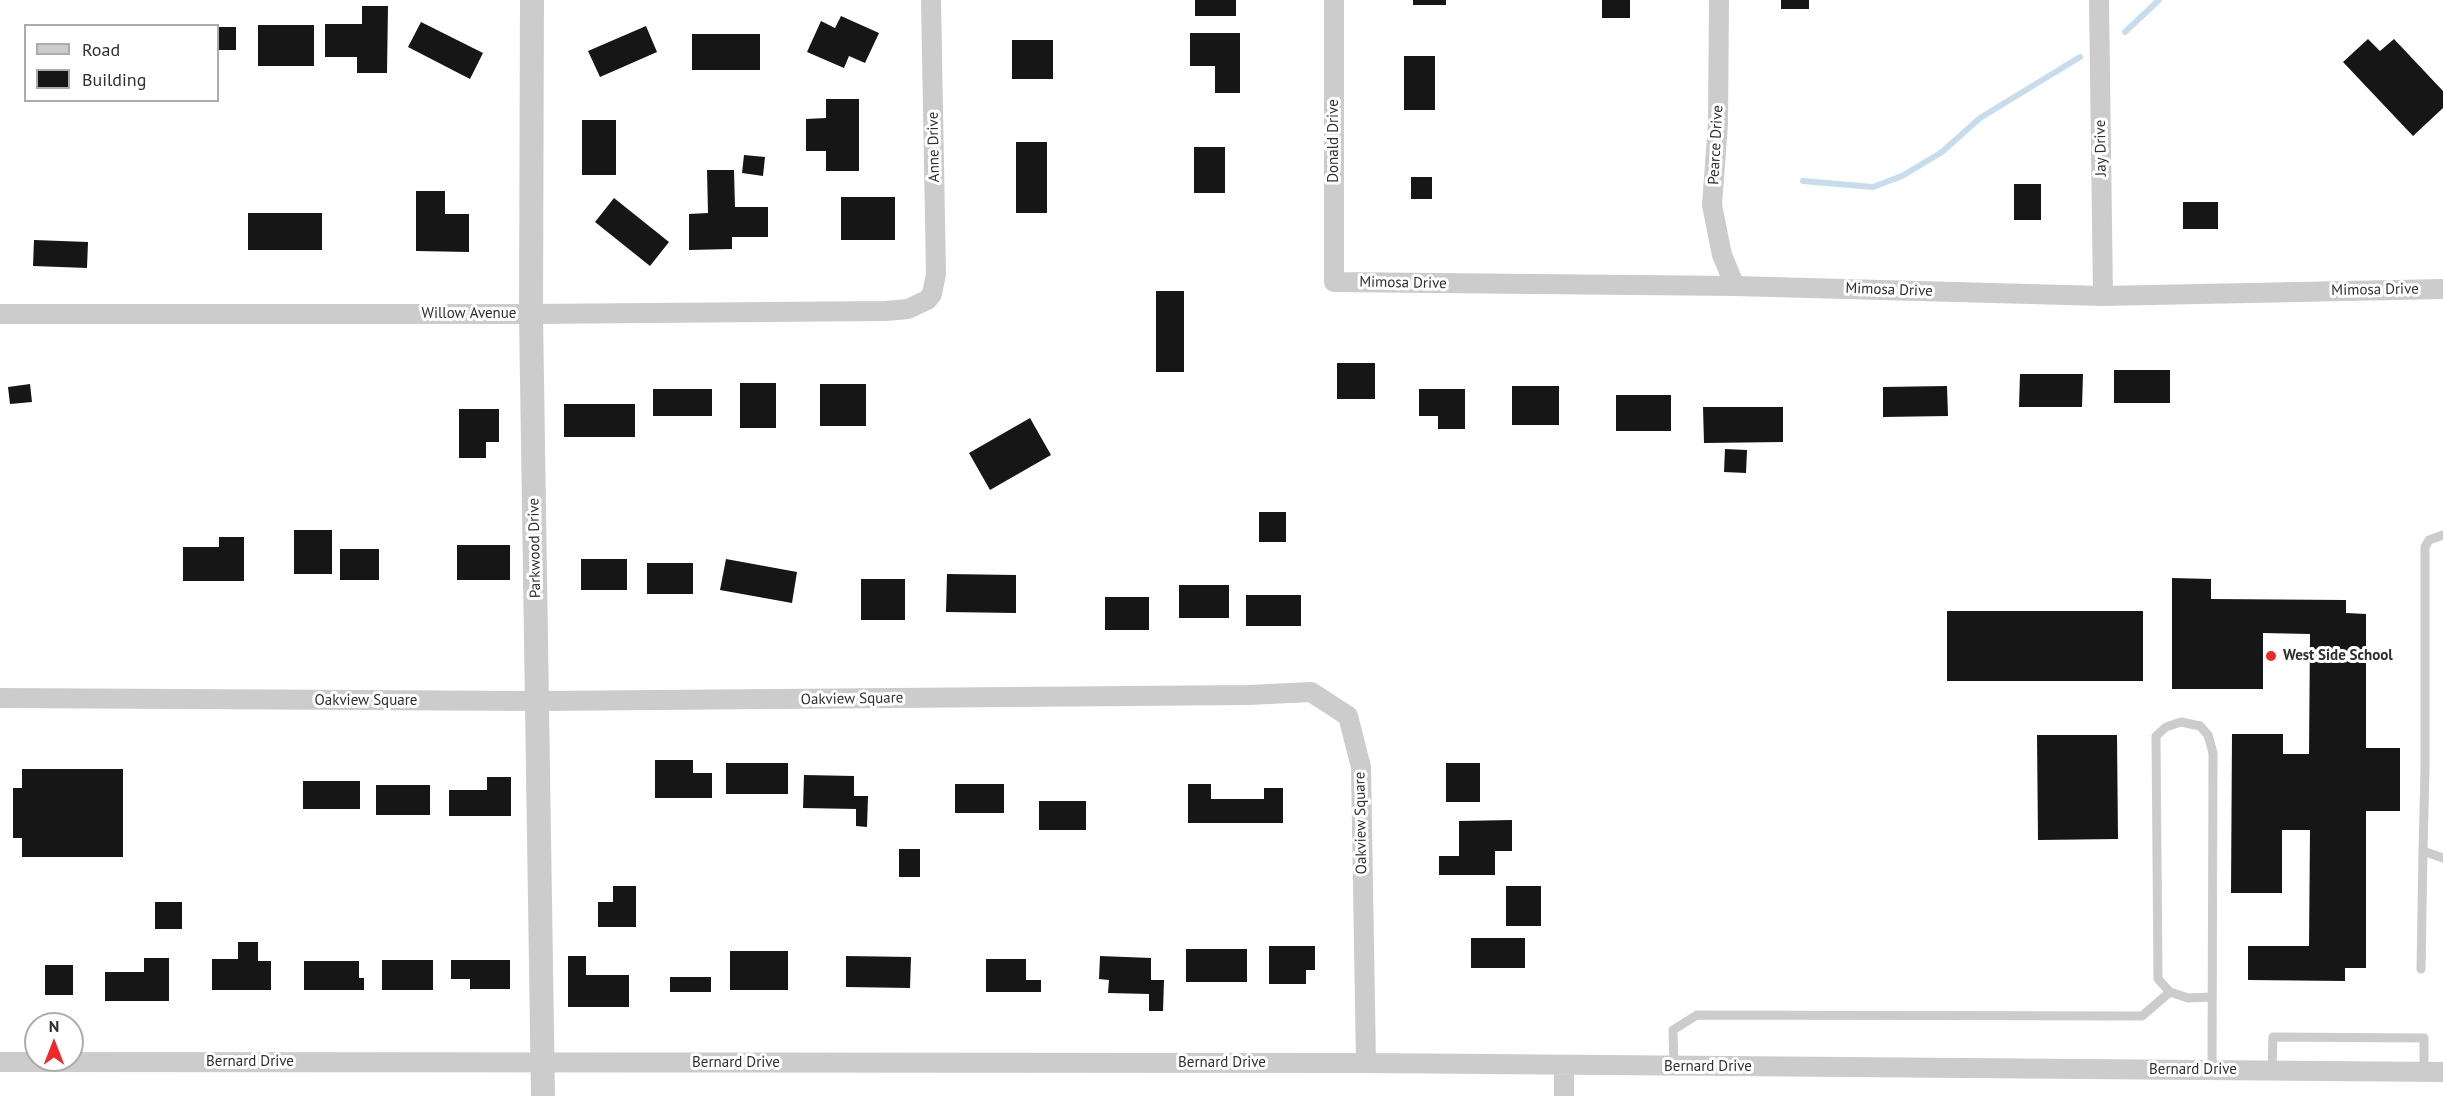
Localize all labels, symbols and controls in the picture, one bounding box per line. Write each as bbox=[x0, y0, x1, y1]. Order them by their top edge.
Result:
legend bbox=[24, 24, 219, 102]
text: Road bbox=[82, 38, 120, 61]
text: Building bbox=[82, 68, 146, 91]
street label: Donald Drive bbox=[1325, 99, 1343, 183]
street label: Pearce Drive bbox=[1705, 105, 1727, 185]
street label: Anne Drive bbox=[924, 112, 944, 182]
street label: Jay Drive bbox=[2092, 120, 2110, 176]
street label: Mimosa Drive bbox=[1359, 273, 1447, 293]
street label: Mimosa Drive bbox=[1845, 279, 1933, 301]
street label: Mimosa Drive bbox=[2331, 280, 2419, 300]
street label: Willow Avenue bbox=[422, 305, 516, 323]
street label: Parkwood Drive bbox=[525, 498, 545, 598]
place label: West Side School bbox=[2283, 647, 2393, 665]
marker: West Side School bbox=[2264, 649, 2278, 663]
street label: Oakview Square bbox=[800, 689, 904, 709]
street label: Oakview Square bbox=[315, 692, 417, 710]
street label: Oakview Square bbox=[1351, 771, 1371, 875]
north arrow bbox=[24, 1012, 84, 1072]
text: N bbox=[49, 1016, 59, 1036]
street label: Bernard Drive bbox=[206, 1053, 294, 1071]
street label: Bernard Drive bbox=[692, 1054, 780, 1072]
street label: Bernard Drive bbox=[1178, 1054, 1266, 1072]
street label: Bernard Drive bbox=[1664, 1058, 1752, 1076]
street label: Bernard Drive bbox=[2149, 1061, 2237, 1079]

